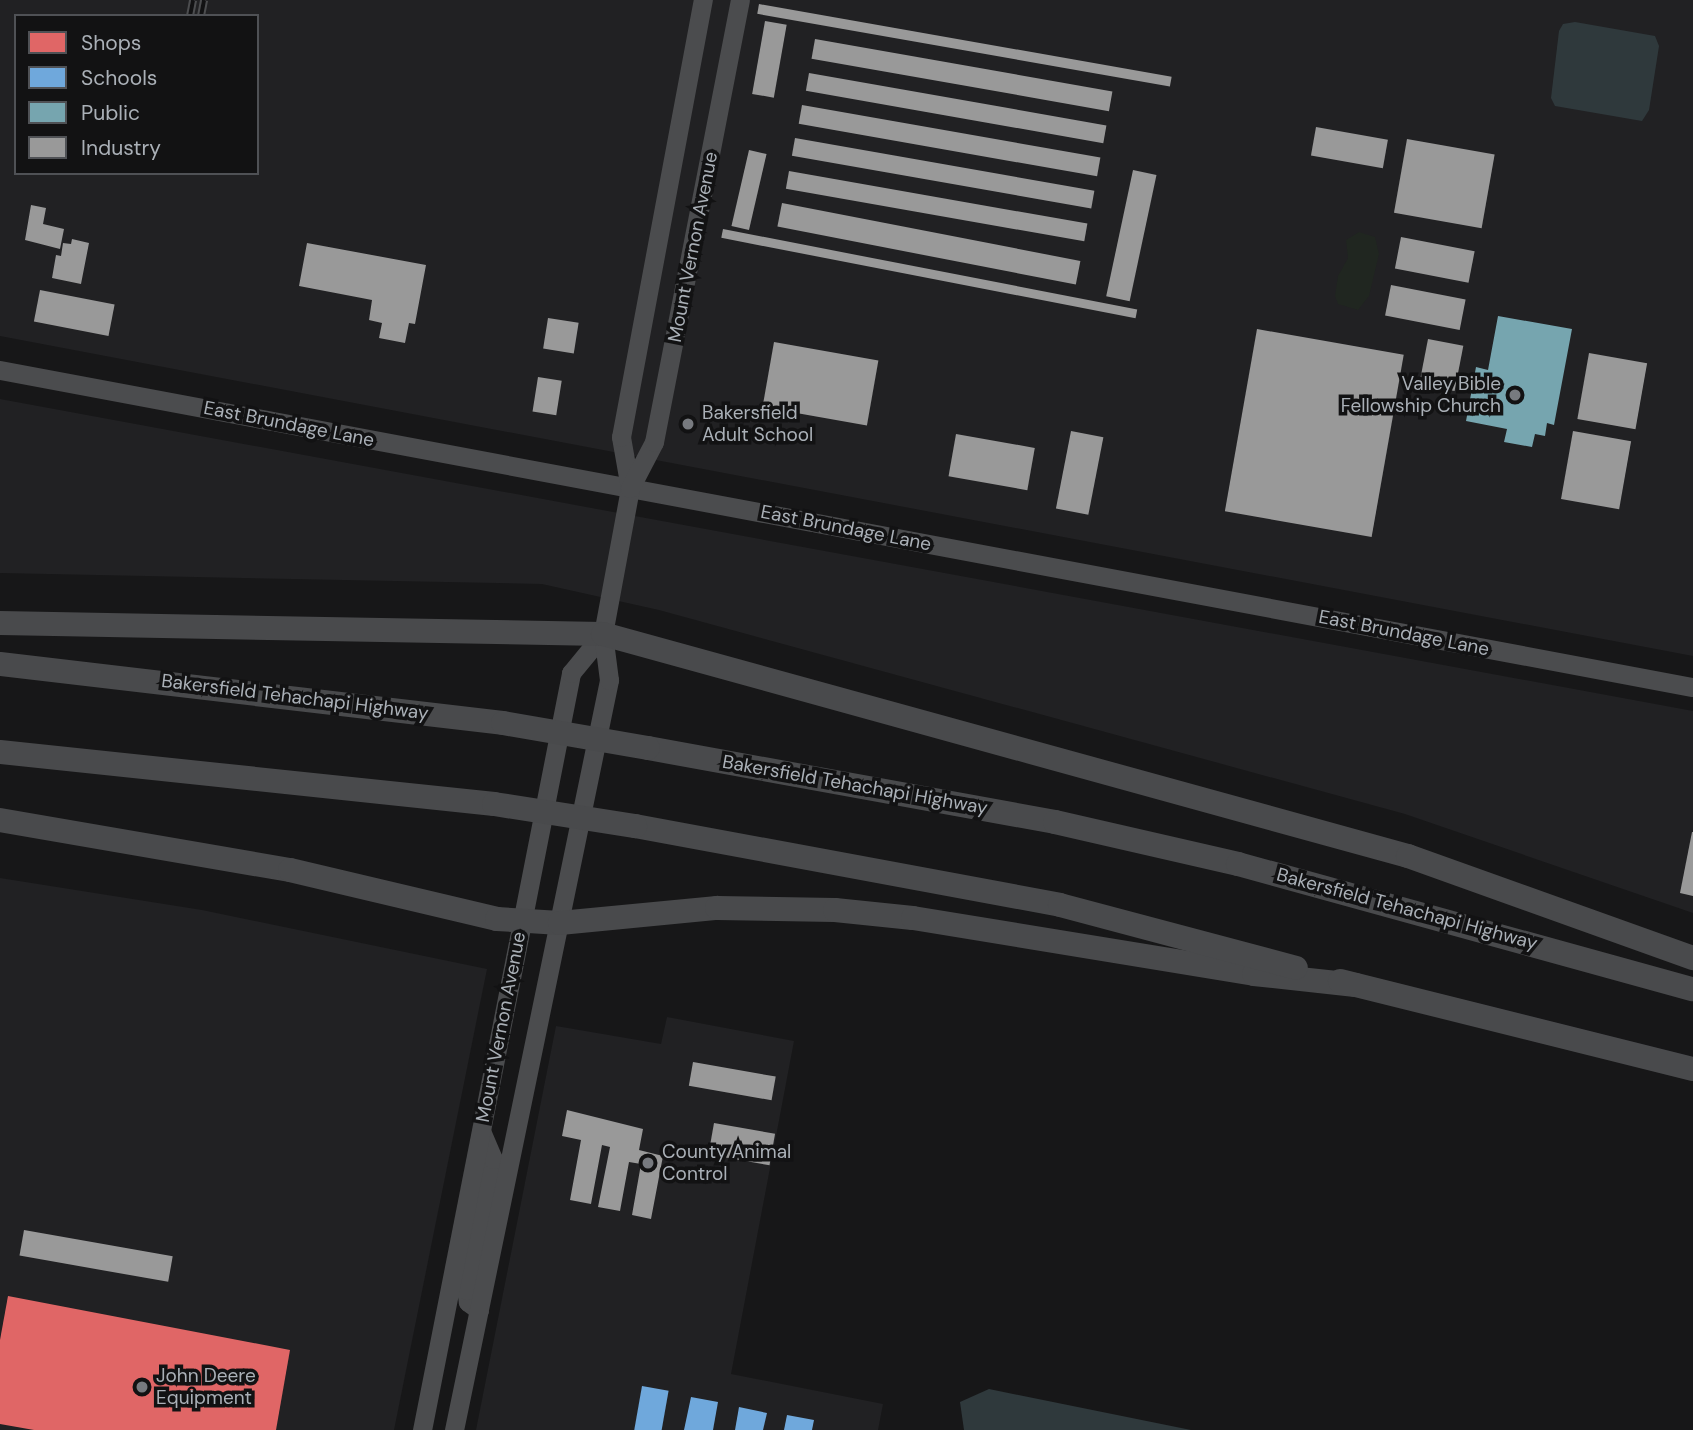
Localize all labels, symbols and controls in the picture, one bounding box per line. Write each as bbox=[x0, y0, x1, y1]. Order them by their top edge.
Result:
legend bbox=[14, 14, 259, 175]
text: Shops bbox=[81, 29, 141, 57]
text: Schools bbox=[81, 64, 157, 92]
text: Public bbox=[81, 99, 140, 127]
text: Industry bbox=[81, 134, 161, 162]
street label: Mount Vernon Avenue bbox=[663, 150, 723, 344]
place label: Valley Bible Fellowship Church bbox=[1341, 373, 1501, 417]
marker: Valley Bible Fellowship Church bbox=[1507, 387, 1523, 403]
street label: East Brundage Lane bbox=[202, 396, 376, 452]
place label: Bakersfield Adult School bbox=[702, 402, 813, 446]
marker: Bakersfield Adult School bbox=[680, 416, 696, 432]
street label: East Brundage Lane bbox=[759, 500, 933, 556]
street label: East Brundage Lane bbox=[1317, 605, 1491, 661]
street label: Bakersfield Tehachapi Highway bbox=[160, 669, 430, 725]
street label: Bakersfield Tehachapi Highway bbox=[720, 750, 990, 820]
street label: Bakersfield Tehachapi Highway bbox=[1274, 863, 1540, 955]
street label: Mount Vernon Avenue bbox=[471, 930, 531, 1124]
place label: County Animal Control bbox=[662, 1141, 791, 1185]
marker: County Animal Control bbox=[640, 1155, 656, 1171]
place label: John Deere Equipment bbox=[156, 1365, 256, 1409]
marker: John Deere Equipment bbox=[134, 1379, 150, 1395]

